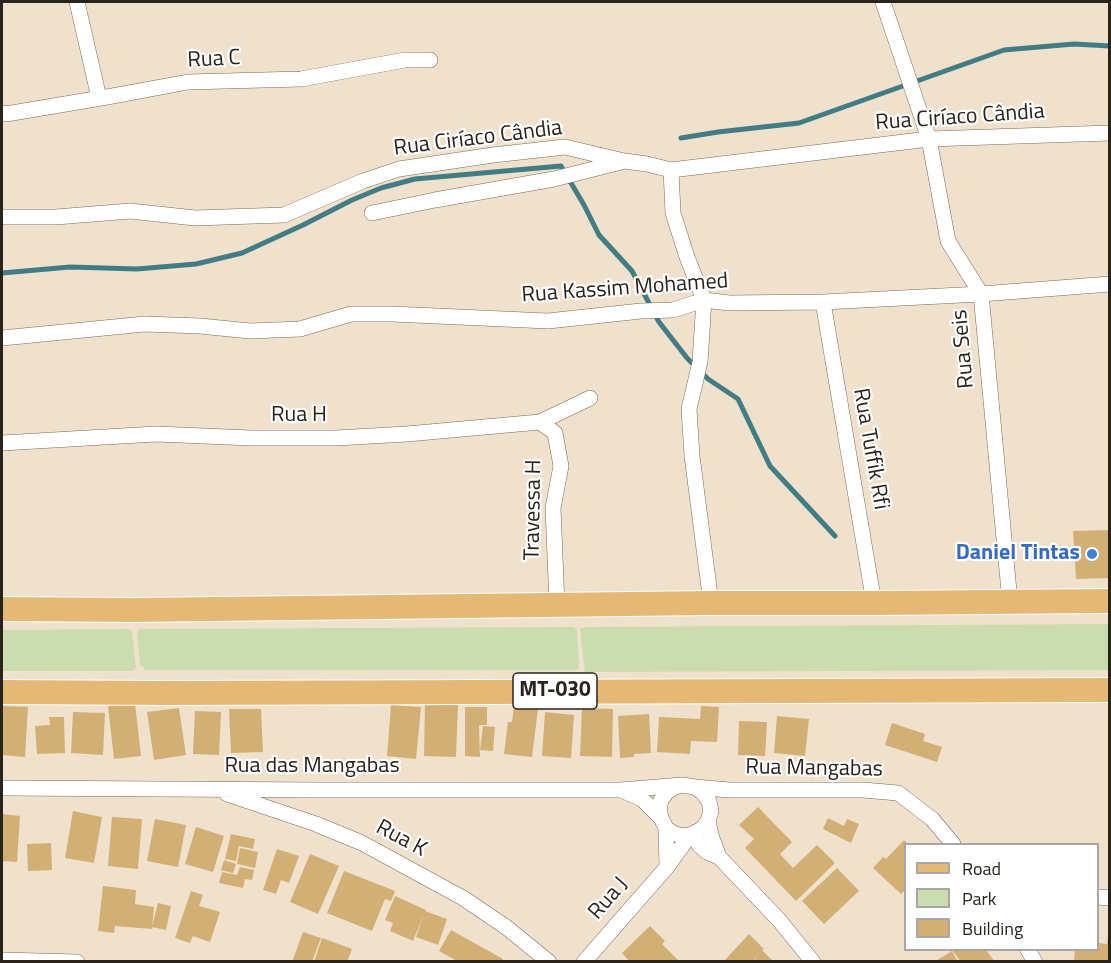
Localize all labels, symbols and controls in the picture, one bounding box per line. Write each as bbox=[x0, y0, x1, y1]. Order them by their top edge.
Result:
street label: Rua C bbox=[187, 45, 241, 75]
street label: Rua Ciríaco Cândia bbox=[875, 99, 1045, 137]
street label: Rua Ciríaco Cândia bbox=[392, 116, 564, 162]
street label: Rua Kassim Mohamed bbox=[521, 269, 729, 309]
street label: Rua Seis bbox=[947, 308, 981, 390]
street label: Rua Tuffik Rfi bbox=[846, 386, 894, 512]
street label: Rua H bbox=[271, 403, 327, 429]
street label: Travessa H bbox=[520, 459, 548, 561]
place label: Daniel Tintas bbox=[956, 541, 1080, 567]
marker: Daniel Tintas bbox=[1085, 547, 1099, 561]
road number: MT-030 bbox=[513, 673, 597, 709]
street label: Rua das Mangabas bbox=[224, 754, 400, 780]
street label: Rua Mangabas bbox=[745, 755, 883, 783]
street label: Rua K bbox=[371, 815, 431, 863]
legend bbox=[904, 843, 1099, 951]
text: Road bbox=[962, 855, 1001, 882]
street label: Rua J bbox=[583, 872, 635, 926]
text: Park bbox=[962, 885, 996, 912]
text: Building bbox=[962, 915, 1023, 942]

